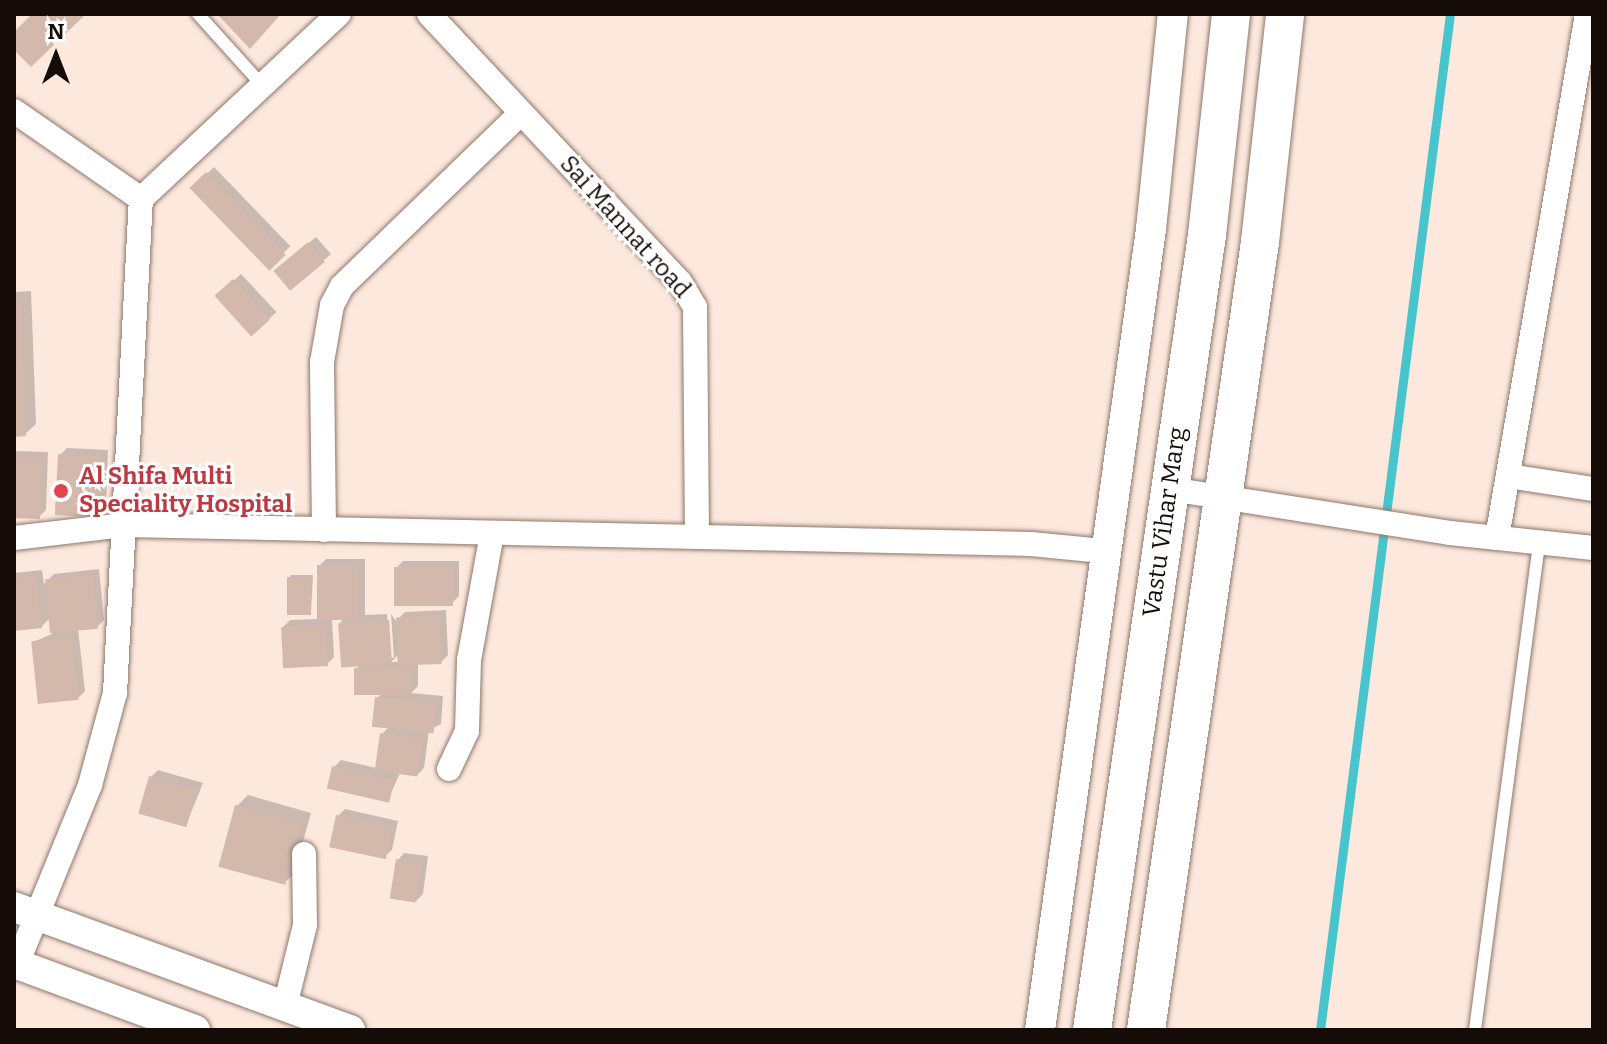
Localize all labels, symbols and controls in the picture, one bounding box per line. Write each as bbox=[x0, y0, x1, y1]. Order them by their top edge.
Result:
north arrow bbox=[16, 16, 96, 96]
text: N bbox=[48, 18, 64, 45]
street label: Sai Mannat road bbox=[554, 150, 696, 304]
street label: Vastu Vihar Marg bbox=[1137, 425, 1193, 619]
place label: Al Shifa Multi Speciality Hospital bbox=[79, 463, 293, 519]
marker: Al Shifa Multi Speciality Hospital bbox=[50, 480, 72, 502]

